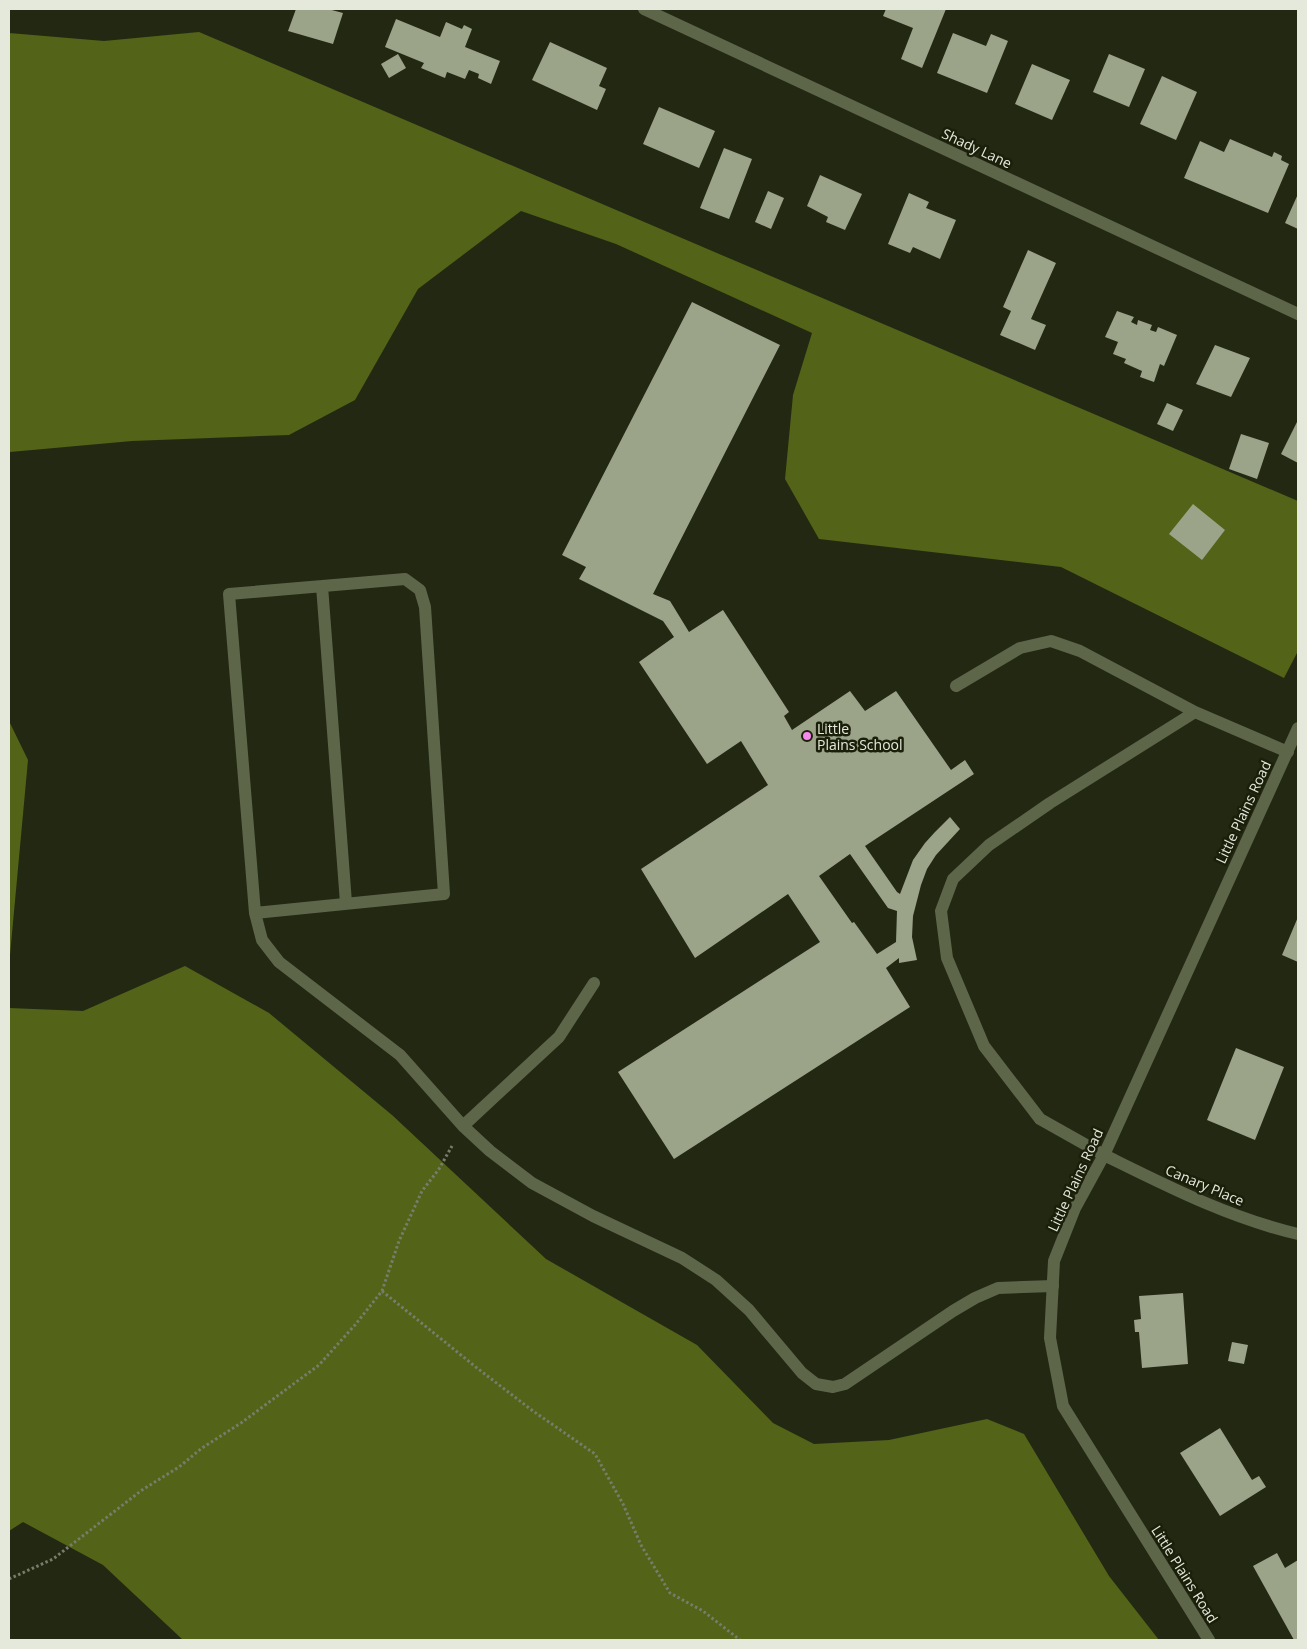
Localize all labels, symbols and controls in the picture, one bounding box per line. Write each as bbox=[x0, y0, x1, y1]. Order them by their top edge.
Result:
street label: Shady Lane bbox=[939, 124, 1015, 172]
place label: Little Plains School bbox=[817, 719, 903, 754]
marker: Little Plains School bbox=[801, 730, 813, 742]
street label: Little Plains Road bbox=[1211, 757, 1275, 867]
street label: Little Plains Road bbox=[1043, 1125, 1107, 1235]
street label: Canary Place bbox=[1163, 1160, 1247, 1210]
street label: Little Plains Road bbox=[1147, 1522, 1223, 1626]

